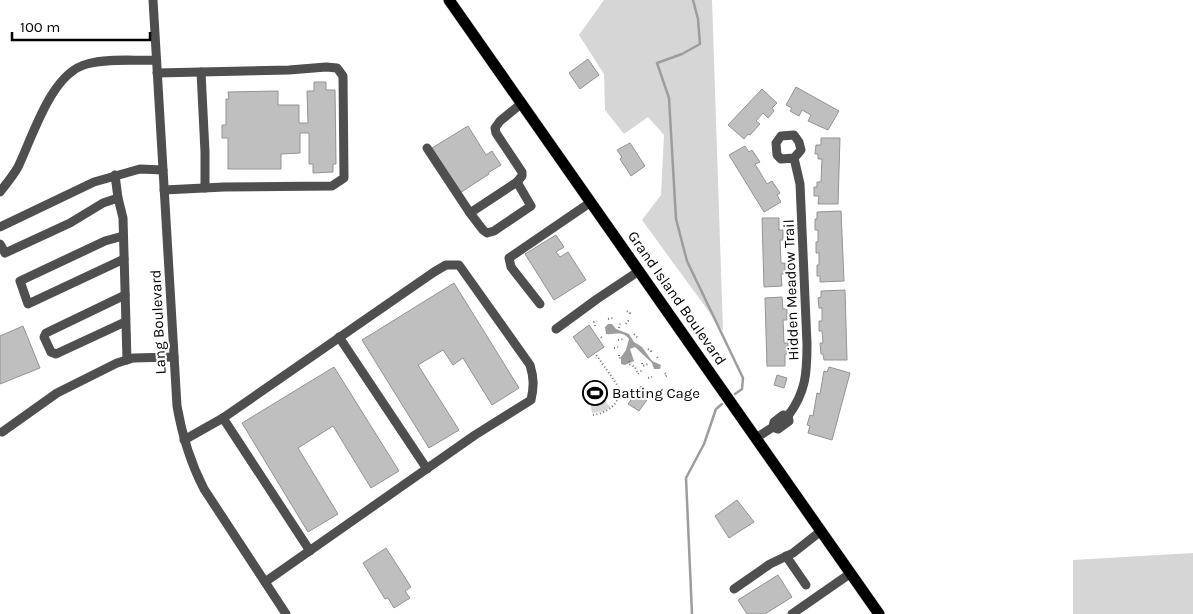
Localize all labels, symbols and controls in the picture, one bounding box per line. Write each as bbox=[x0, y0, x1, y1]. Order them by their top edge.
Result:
scale bar bbox=[12, 10, 150, 42]
text: 100 m bbox=[20, 18, 60, 36]
street label: Hidden Meadow Trail bbox=[780, 219, 802, 361]
street label: Grand Island Boulevard bbox=[624, 228, 730, 368]
street label: Lang Boulevard bbox=[146, 269, 170, 375]
sports icon: Batting Cage bbox=[582, 380, 608, 406]
place label: Batting Cage bbox=[612, 384, 700, 402]

